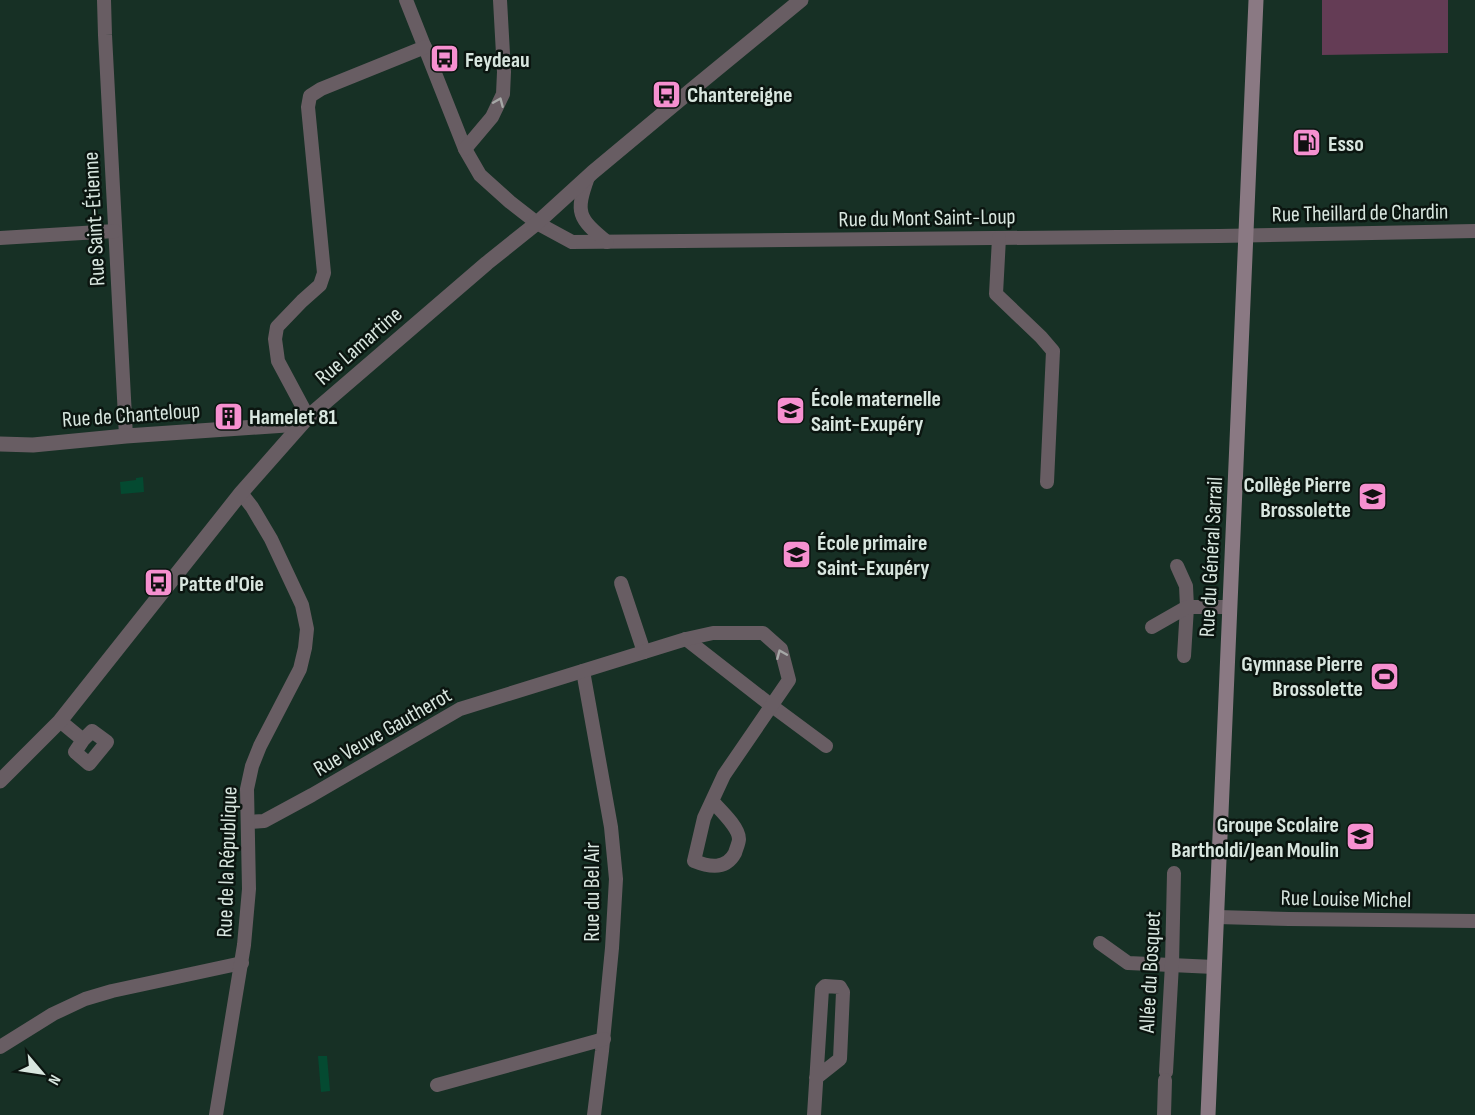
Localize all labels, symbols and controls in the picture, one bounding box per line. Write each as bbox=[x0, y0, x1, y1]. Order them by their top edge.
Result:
bus stop icon: Feydeau bbox=[428, 43, 460, 75]
place label: Feydeau bbox=[465, 47, 530, 74]
bus stop icon: Chantereigne bbox=[650, 78, 682, 110]
place label: Chantereigne bbox=[687, 82, 792, 109]
one-way arrow bbox=[491, 98, 503, 109]
fuel station icon: Esso bbox=[1291, 127, 1323, 159]
place label: Esso bbox=[1328, 131, 1364, 158]
street label: Rue Saint-Étienne bbox=[77, 151, 111, 287]
street label: Rue Theillard de Chardin bbox=[1271, 198, 1449, 229]
street label: Rue du Mont Saint-Loup bbox=[838, 203, 1016, 234]
street label: Rue Lamartine bbox=[310, 301, 408, 391]
place label: École maternelle Saint-Exupéry bbox=[811, 386, 941, 438]
school or university icon: École maternelle Saint-Exupéry bbox=[774, 395, 806, 427]
street label: Rue de Chanteloup bbox=[61, 397, 201, 434]
building icon: Hamelet 81 bbox=[212, 400, 244, 432]
place label: Hamelet 81 bbox=[249, 404, 338, 431]
place label: Collège Pierre Brossolette bbox=[1243, 472, 1351, 524]
street label: Rue du Général Sarrail bbox=[1194, 476, 1229, 638]
school or university icon: Collège Pierre Brossolette bbox=[1356, 481, 1388, 513]
place label: École primaire Saint-Exupéry bbox=[817, 530, 929, 582]
school or university icon: École primaire Saint-Exupéry bbox=[780, 539, 812, 571]
bus stop icon: Patte d'Oie bbox=[142, 567, 174, 599]
place label: Patte d'Oie bbox=[179, 571, 264, 598]
one-way arrow bbox=[776, 650, 788, 661]
place label: Gymnase Pierre Brossolette bbox=[1241, 651, 1363, 703]
sports icon: Gymnase Pierre Brossolette bbox=[1368, 660, 1400, 692]
street label: Rue Veuve Gautherot bbox=[309, 682, 457, 783]
street label: Rue de la République bbox=[211, 786, 244, 938]
place label: Groupe Scolaire Bartholdi/Jean Moulin bbox=[1171, 812, 1339, 864]
school or university icon: Groupe Scolaire Bartholdi/Jean Moulin bbox=[1344, 821, 1376, 853]
street label: Rue du Bel Air bbox=[579, 842, 606, 942]
street label: Rue Louise Michel bbox=[1280, 885, 1411, 914]
street label: Allée du Bosquet bbox=[1134, 910, 1167, 1035]
north arrow bbox=[12, 1043, 72, 1103]
text: N bbox=[43, 1071, 64, 1088]

